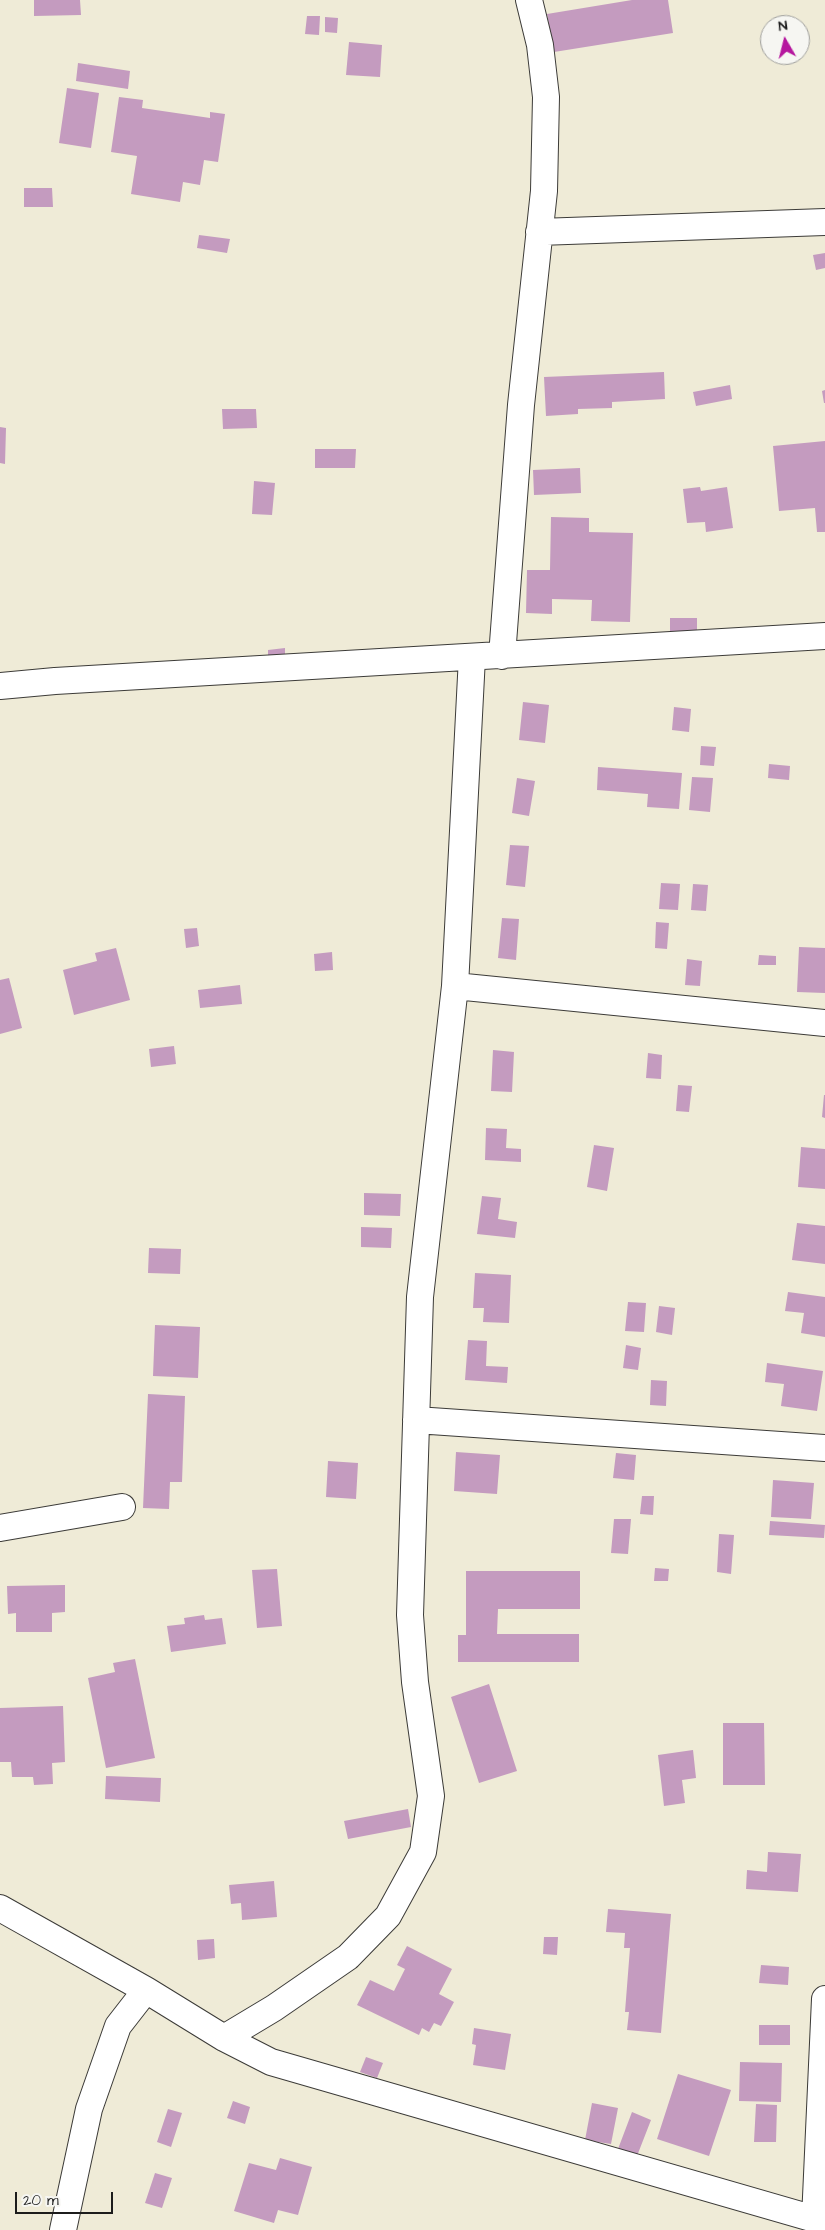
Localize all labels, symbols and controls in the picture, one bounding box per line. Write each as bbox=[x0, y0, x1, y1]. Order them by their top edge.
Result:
north arrow bbox=[760, 15, 810, 65]
text: N bbox=[777, 16, 789, 37]
scale bar bbox=[18, 2182, 115, 2214]
text: 20 m bbox=[23, 2190, 59, 2211]

